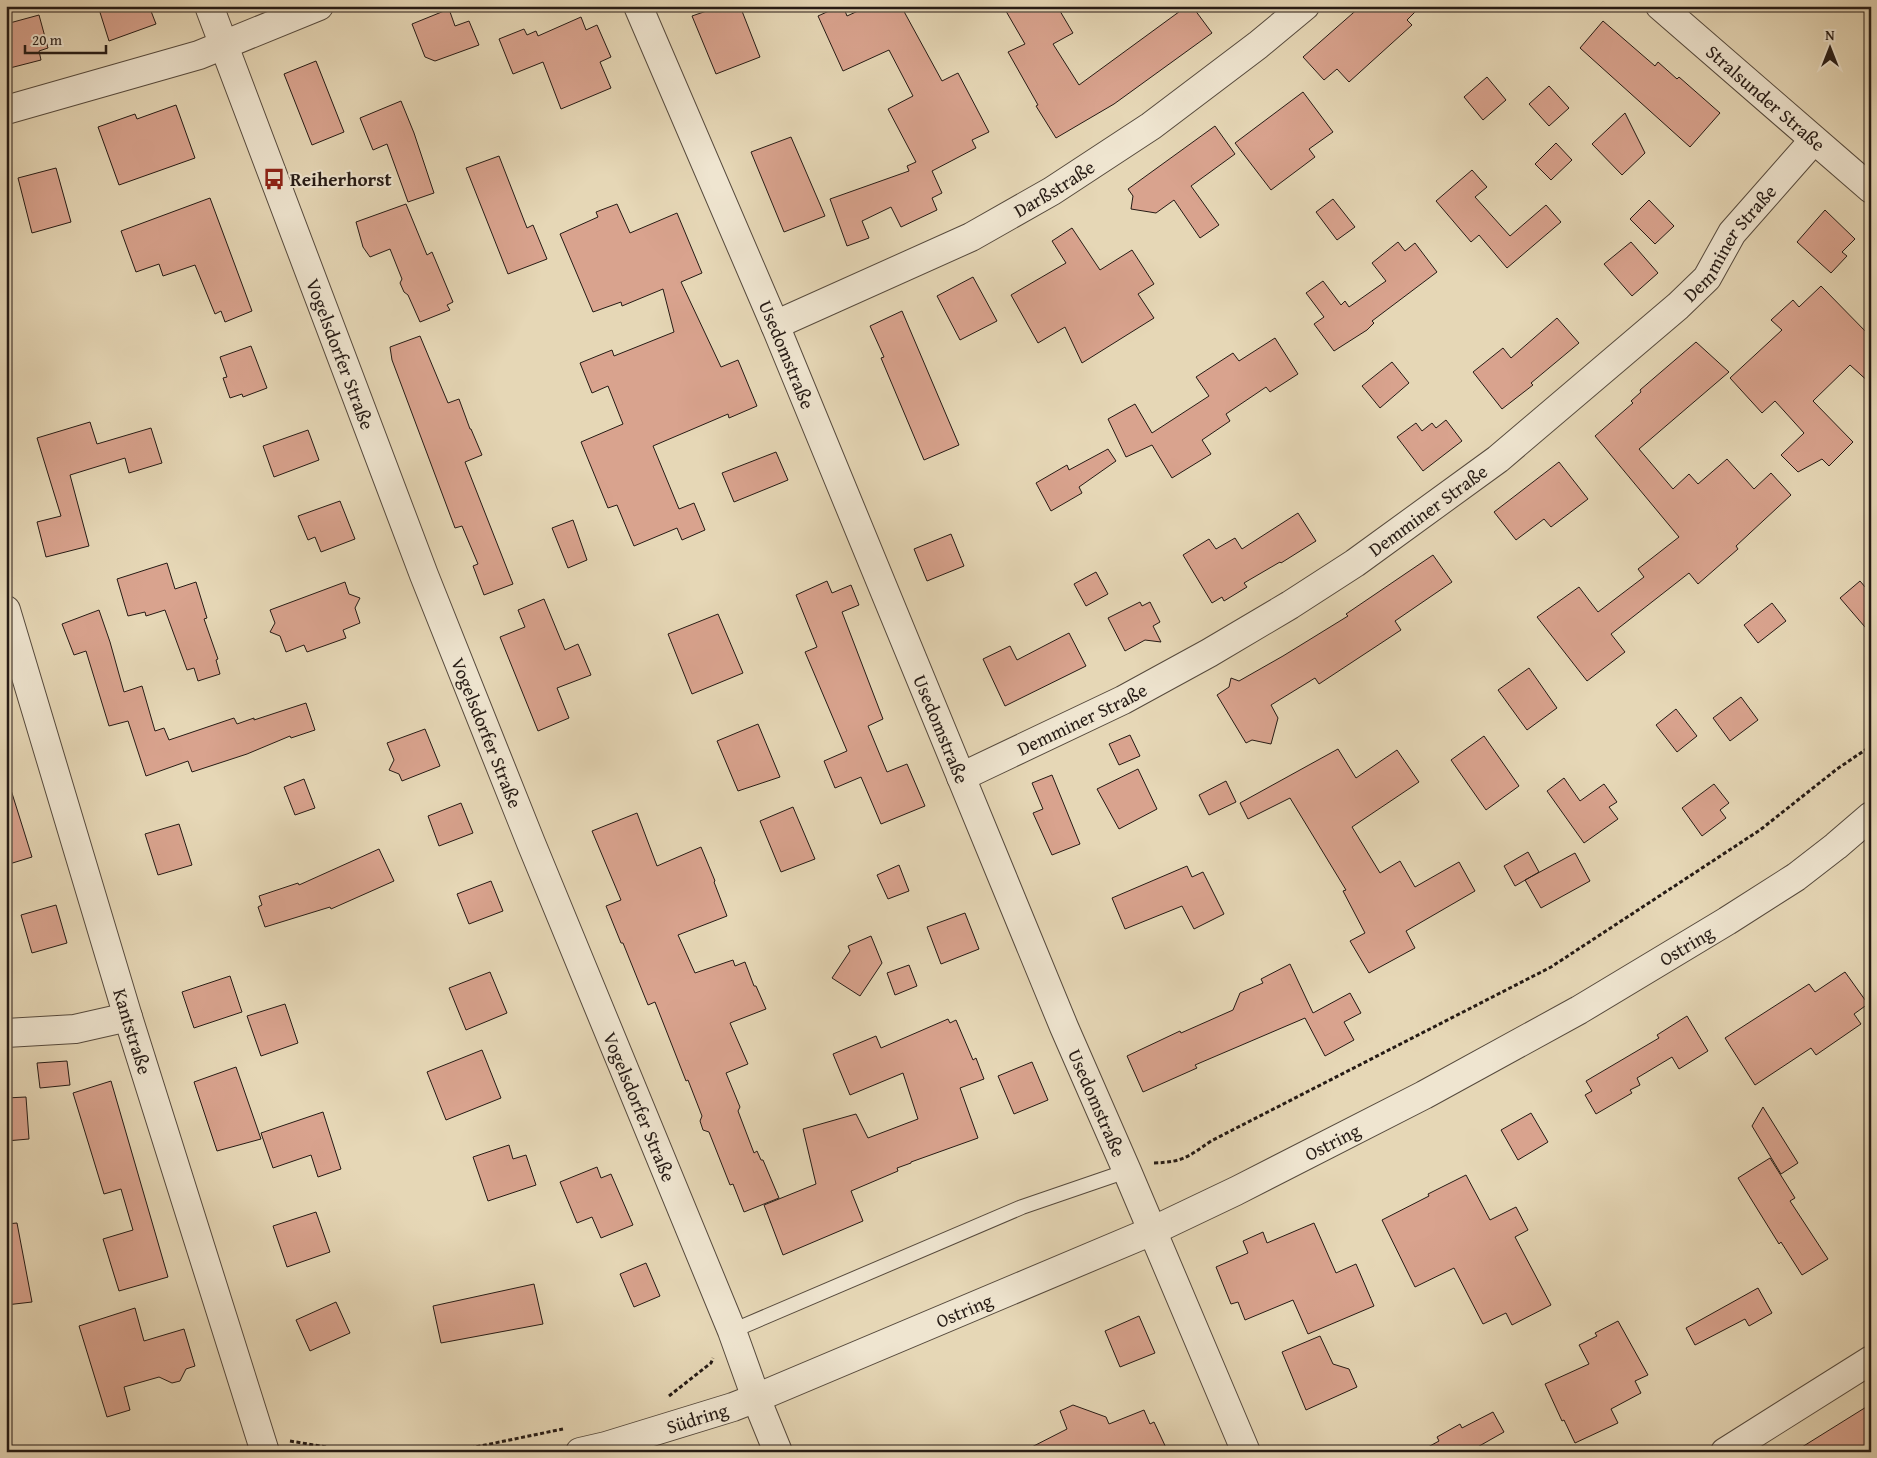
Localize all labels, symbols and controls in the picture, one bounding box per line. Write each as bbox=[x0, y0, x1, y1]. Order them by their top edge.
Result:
scale bar bbox=[25, 22, 106, 54]
north arrow bbox=[1804, 22, 1854, 72]
text: N bbox=[1825, 25, 1835, 45]
text: 20 m bbox=[32, 29, 63, 50]
street label: Stralsunder Straße bbox=[1700, 38, 1832, 158]
street label: Darßstraße bbox=[1008, 153, 1100, 224]
place label: Reiherhorst bbox=[290, 165, 393, 193]
bus stop icon: Reiherhorst bbox=[261, 166, 287, 192]
street label: Demminer Straße bbox=[1676, 178, 1783, 308]
street label: Vogelsdorfer Straße bbox=[299, 274, 382, 434]
street label: Usedomstraße bbox=[752, 296, 822, 413]
street label: Demminer Straße bbox=[1363, 457, 1493, 563]
street label: Vogelsdorfer Straße bbox=[444, 653, 530, 812]
street label: Usedomstraße bbox=[906, 670, 976, 788]
street label: Demminer Straße bbox=[1012, 676, 1152, 762]
street label: Ostring bbox=[1654, 918, 1719, 973]
street label: Kantstraße bbox=[106, 985, 159, 1078]
street label: Vogelsdorfer Straße bbox=[596, 1027, 683, 1186]
street label: Usedomstraße bbox=[1061, 1044, 1133, 1161]
street label: Ostring bbox=[1299, 1116, 1365, 1168]
street label: Ostring bbox=[931, 1286, 997, 1335]
street label: Südring bbox=[663, 1395, 732, 1441]

